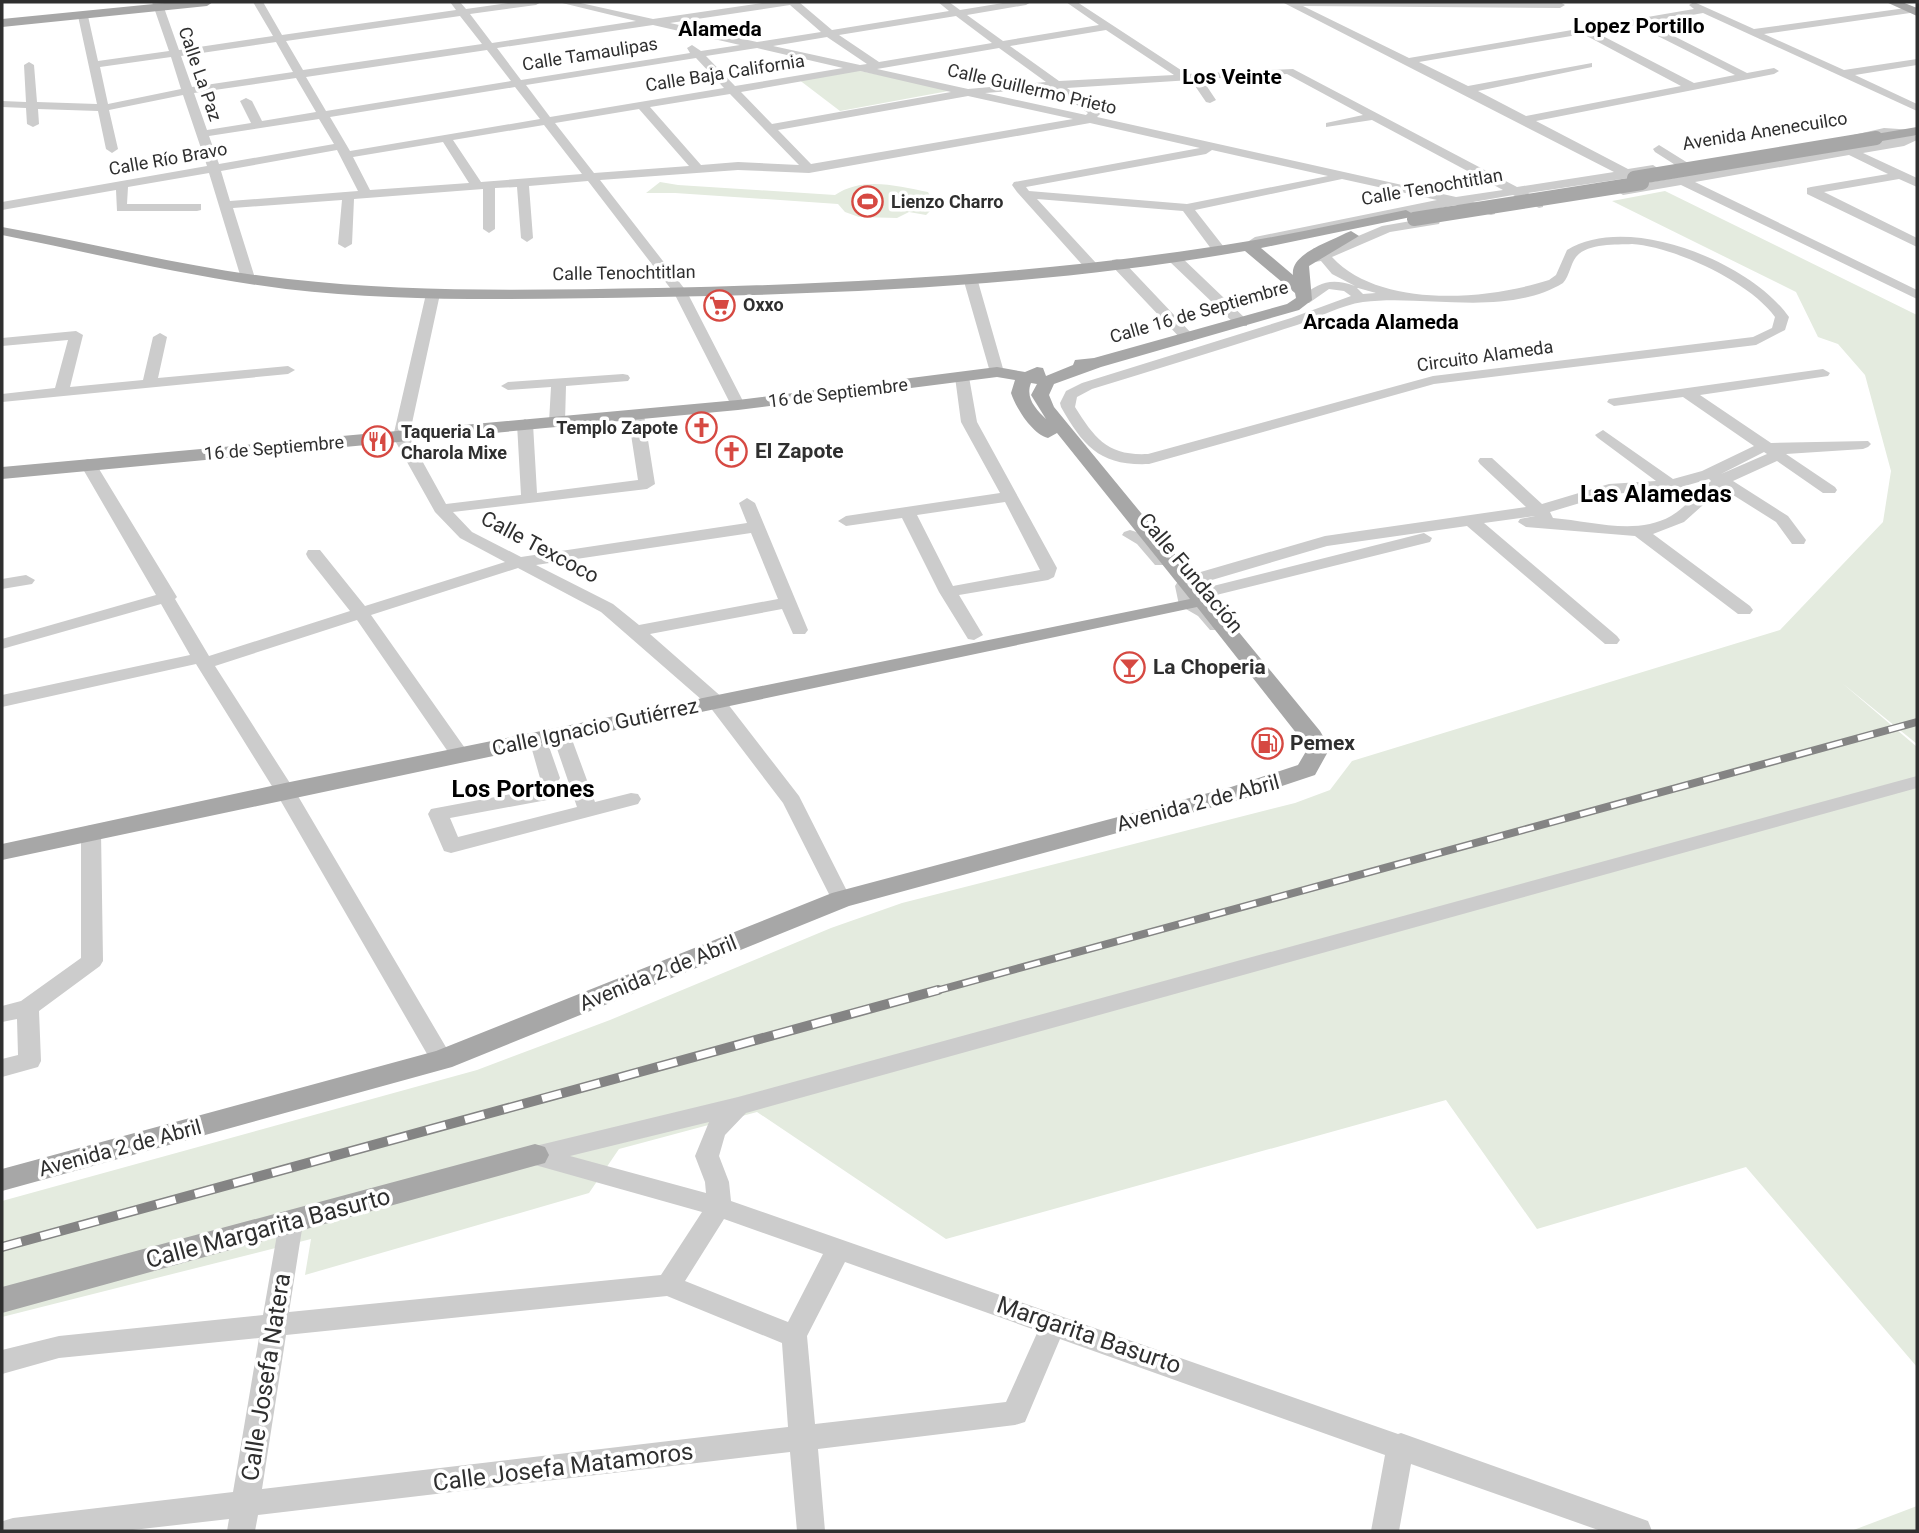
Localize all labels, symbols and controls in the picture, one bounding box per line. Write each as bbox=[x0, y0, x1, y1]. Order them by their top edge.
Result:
district label: Lopez Portillo bbox=[1573, 14, 1705, 38]
district label: Alameda bbox=[678, 17, 762, 41]
street label: Calle La Paz bbox=[175, 24, 226, 124]
street label: Calle Tamaulipas bbox=[521, 32, 659, 75]
street label: Calle Baja California bbox=[644, 50, 806, 95]
street label: Calle Guillermo Prieto bbox=[945, 59, 1119, 118]
district label: Los Veinte bbox=[1182, 65, 1282, 89]
street label: Avenida Anenecuilco bbox=[1681, 107, 1849, 154]
street label: Calle Río Bravo bbox=[107, 138, 229, 179]
street label: Calle Tenochtitlan bbox=[1360, 164, 1504, 209]
sports icon: Lienzo Charro bbox=[851, 185, 885, 219]
place label: Lienzo Charro bbox=[891, 191, 1004, 212]
street label: Calle Tenochtitlan bbox=[552, 261, 696, 284]
street label: Calle 16 de Septiembre bbox=[1107, 276, 1291, 347]
supermarket icon: Oxxo bbox=[703, 288, 737, 322]
place label: Oxxo bbox=[743, 294, 784, 315]
district label: Arcada Alameda bbox=[1303, 310, 1459, 334]
street label: Circuito Alameda bbox=[1415, 336, 1554, 375]
street label: 16 de Septiembre bbox=[767, 374, 909, 411]
church icon: Templo Zapote bbox=[684, 411, 718, 445]
place label: Templo Zapote bbox=[556, 417, 678, 438]
place label: Taqueria La Charola Mixe bbox=[401, 421, 507, 463]
restaurant icon: Taqueria La Charola Mixe bbox=[361, 425, 395, 459]
street label: 16 de Septiembre bbox=[203, 431, 345, 464]
church icon: El Zapote bbox=[715, 434, 749, 468]
place label: El Zapote bbox=[755, 439, 844, 463]
district label: Las Alamedas bbox=[1580, 480, 1732, 508]
street label: Calle Texcoco bbox=[477, 506, 603, 588]
street label: Calle Fundación bbox=[1134, 508, 1248, 638]
bar icon: La Choperia bbox=[1113, 650, 1147, 684]
place label: La Choperia bbox=[1153, 655, 1266, 679]
street label: Calle Ignacio Gutiérrez bbox=[490, 693, 700, 761]
fuel station icon: Pemex bbox=[1250, 726, 1284, 760]
place label: Pemex bbox=[1290, 731, 1355, 755]
street label: Avenida 2 de Abril bbox=[1114, 770, 1282, 836]
district label: Los Portones bbox=[451, 775, 595, 803]
street label: Avenida 2 de Abril bbox=[576, 930, 740, 1016]
street label: Avenida 2 de Abril bbox=[36, 1115, 204, 1181]
street label: Calle Margarita Basurto bbox=[143, 1182, 393, 1274]
street label: Calle Josefa Natera bbox=[236, 1271, 296, 1483]
street label: Margarita Basurto bbox=[993, 1290, 1185, 1380]
street label: Calle Josefa Matamoros bbox=[431, 1437, 695, 1497]

